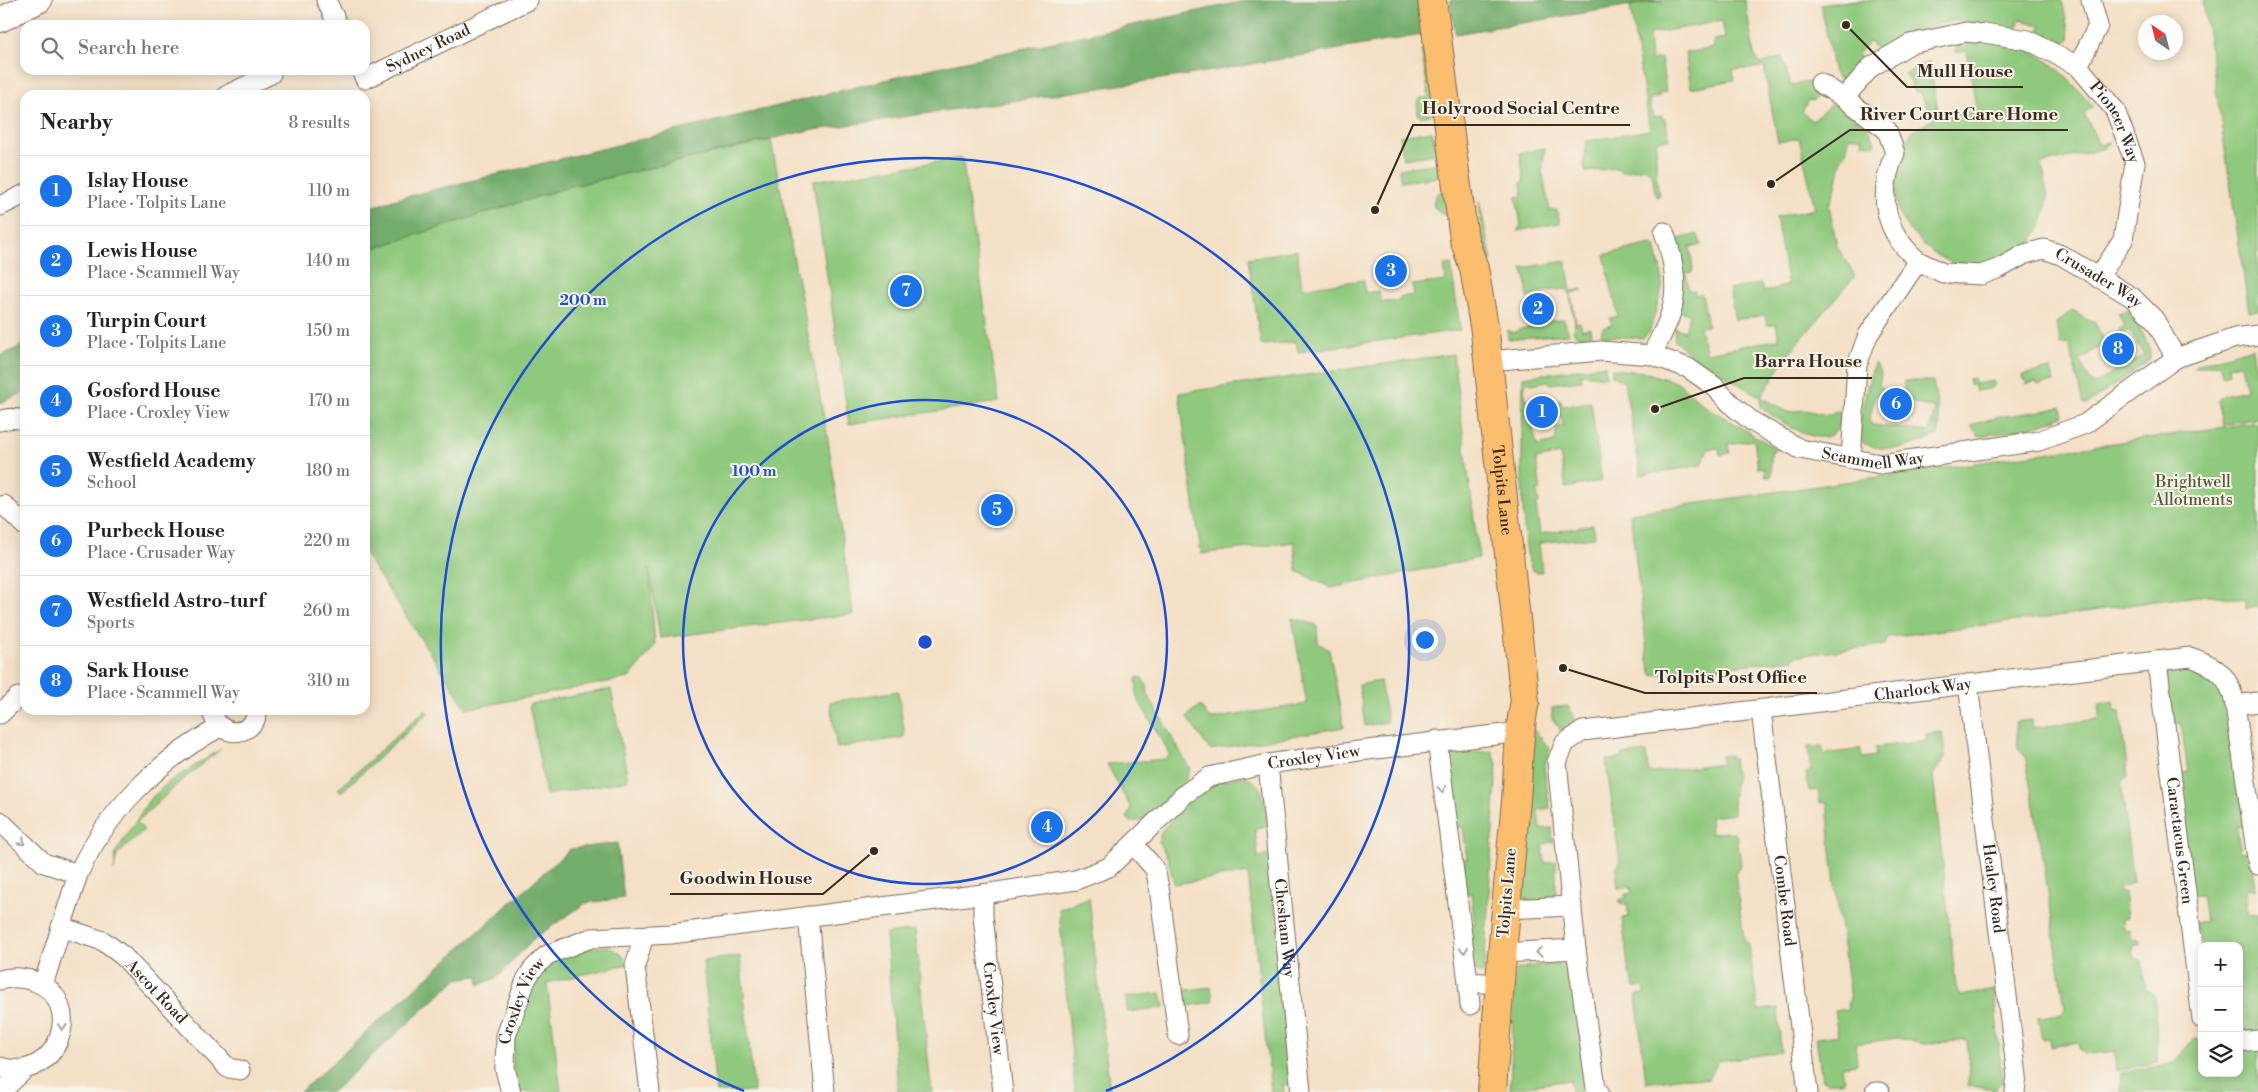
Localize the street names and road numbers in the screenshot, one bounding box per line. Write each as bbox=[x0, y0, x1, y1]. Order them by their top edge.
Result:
street label: Sydney Road bbox=[383, 19, 474, 77]
street label: Pioneer Way bbox=[2085, 77, 2144, 166]
street label: Crusader Way bbox=[2051, 244, 2147, 312]
street label: Scammell Way bbox=[1820, 443, 1926, 474]
street label: Tolpits Lane bbox=[1487, 444, 1517, 536]
street label: Charlock Way bbox=[1873, 674, 1973, 705]
street label: Croxley View bbox=[1266, 741, 1362, 774]
street label: Caractacus Green bbox=[2162, 776, 2198, 906]
street label: Healey Road bbox=[1978, 843, 2009, 934]
street label: Tolpits Lane bbox=[1493, 847, 1521, 939]
street label: Combe Road bbox=[1769, 854, 1800, 947]
street label: Chesham Way bbox=[1270, 877, 1299, 979]
street label: Croxley View bbox=[496, 953, 549, 1045]
street label: Ascot Road bbox=[121, 954, 191, 1028]
street label: Croxley View bbox=[978, 961, 1009, 1057]

